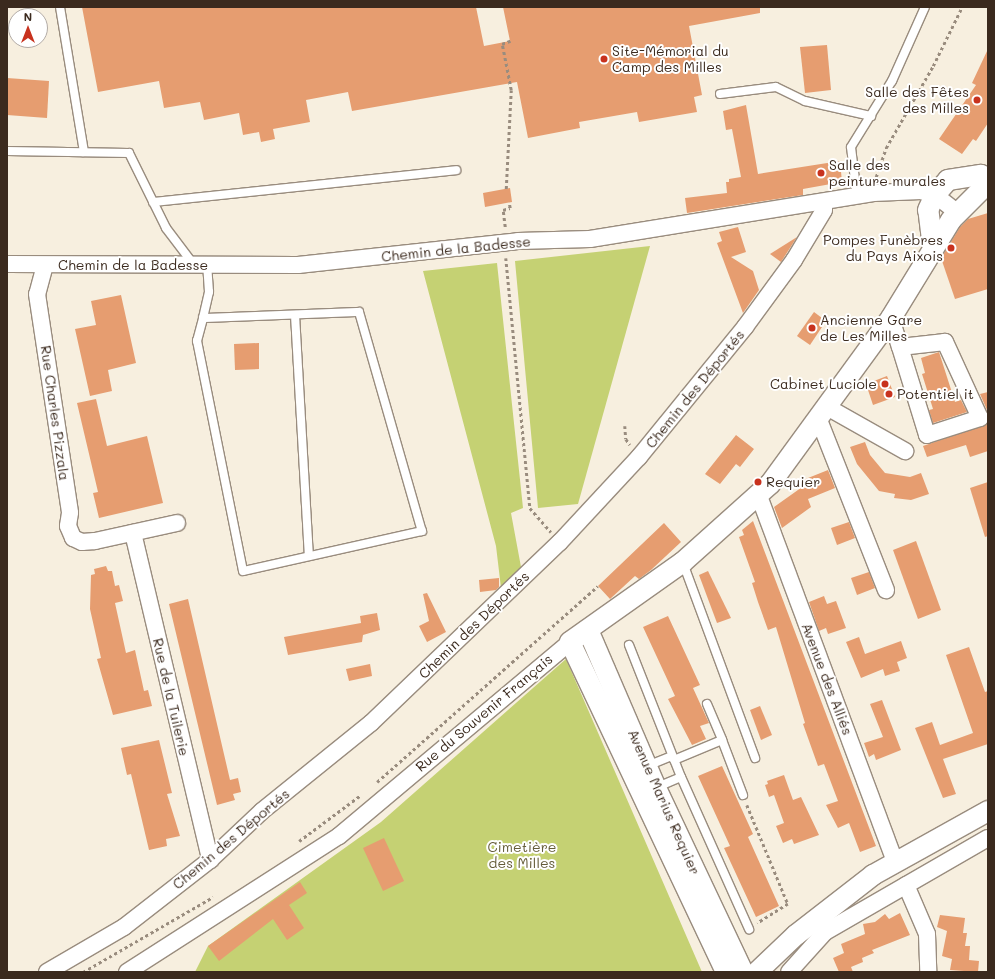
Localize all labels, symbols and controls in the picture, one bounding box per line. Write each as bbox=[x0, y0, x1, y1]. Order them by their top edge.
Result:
north arrow bbox=[8, 8, 48, 48]
text: N bbox=[24, 9, 32, 24]
place label: Site-Mémorial du Camp des Milles bbox=[612, 43, 729, 76]
marker: Site-Mémorial du Camp des Milles bbox=[599, 54, 609, 64]
place label: Salle des Fêtes des Milles bbox=[865, 84, 969, 116]
marker: Salle des Fêtes des Milles bbox=[972, 95, 982, 105]
place label: Salle des peinture murales bbox=[829, 157, 946, 190]
marker: Salle des peinture murales bbox=[816, 168, 826, 178]
place label: Pompes Funèbres du Pays Aixois bbox=[823, 232, 943, 264]
street label: Chemin de la Badesse bbox=[380, 233, 532, 265]
marker: Pompes Funèbres du Pays Aixois bbox=[946, 243, 956, 253]
street label: Chemin de la Badesse bbox=[58, 257, 208, 273]
place label: Ancienne Gare de Les Milles bbox=[820, 312, 922, 344]
marker: Ancienne Gare de Les Milles bbox=[807, 323, 817, 333]
street label: Chemin des Déportés bbox=[642, 327, 748, 451]
street label: Rue Charles Pizzala bbox=[37, 344, 73, 482]
place label: Cabinet Luciole bbox=[770, 376, 877, 392]
marker: Cabinet Luciole bbox=[880, 379, 890, 389]
place label: Potentiel it bbox=[897, 386, 974, 402]
marker: Potentiel it bbox=[884, 389, 894, 399]
place label: Requier bbox=[766, 474, 820, 490]
marker: Requier bbox=[753, 477, 763, 487]
street label: Chemin des Déportés bbox=[415, 568, 533, 682]
street label: Avenue des Alliés bbox=[798, 621, 856, 737]
street label: Rue de la Tuilerie bbox=[149, 636, 193, 758]
street label: Rue du Souvenir Français bbox=[412, 651, 556, 775]
street label: Avenue Marius Requier bbox=[624, 727, 704, 877]
street label: Chemin des Déportés bbox=[169, 785, 293, 893]
park label: Cimetière des Milles bbox=[488, 839, 556, 872]

